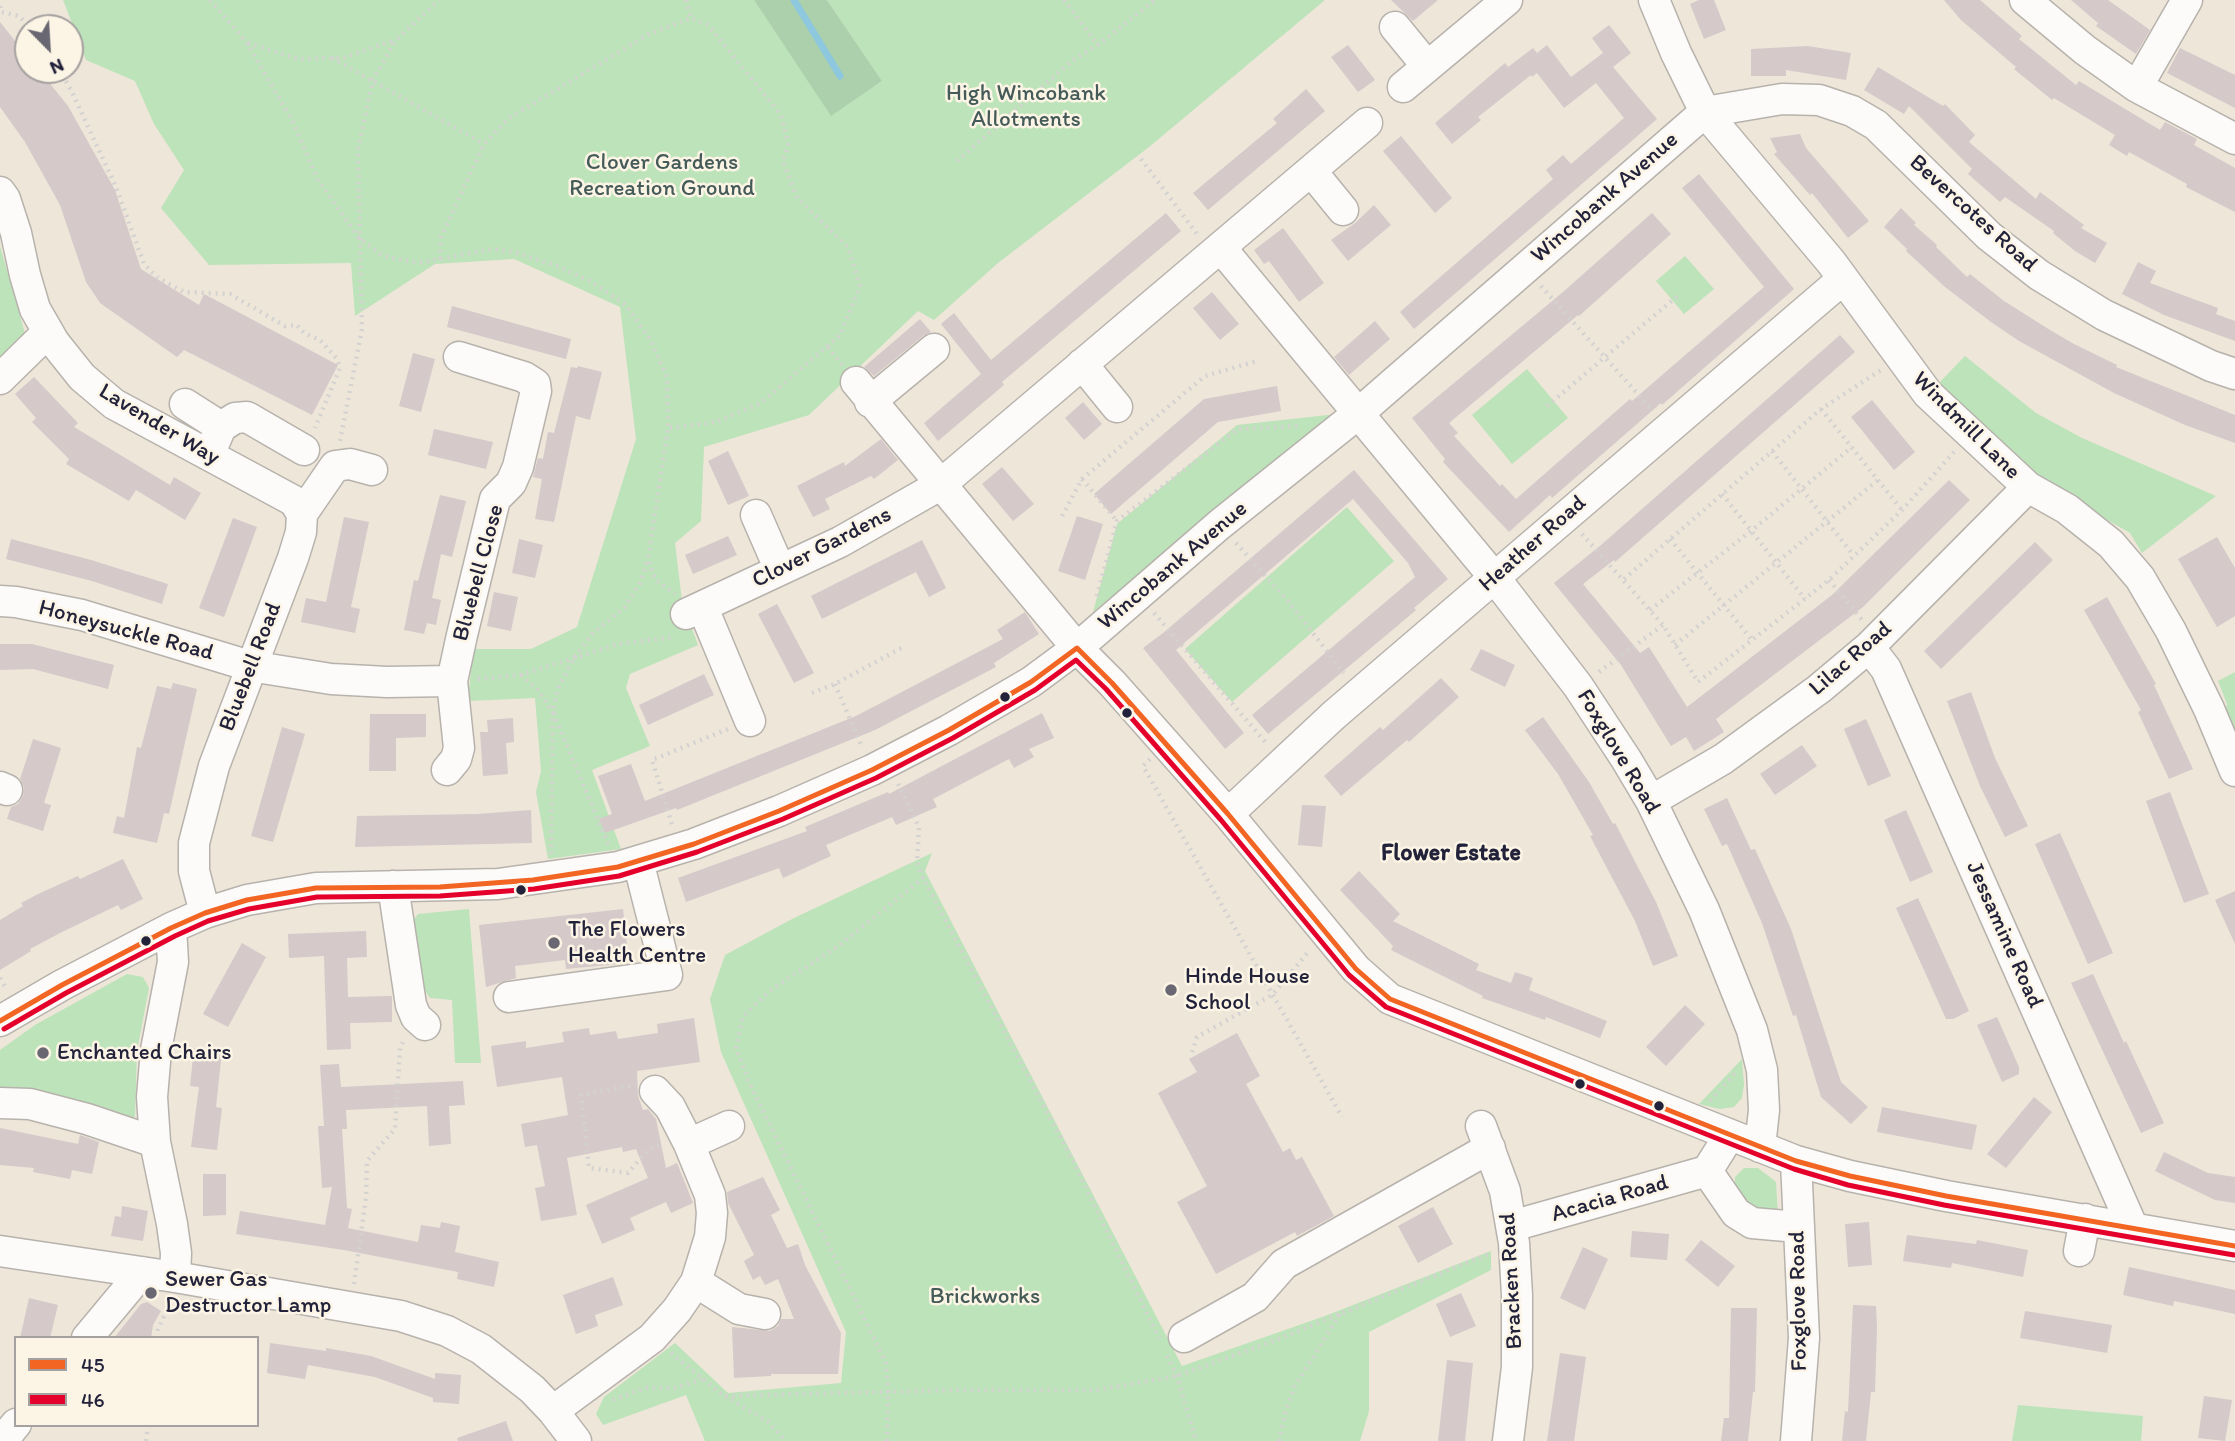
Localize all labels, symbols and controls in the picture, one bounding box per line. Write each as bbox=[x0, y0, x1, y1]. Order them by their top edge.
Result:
north arrow bbox=[14, 14, 84, 84]
text: N bbox=[46, 54, 67, 80]
park label: High Wincobank Allotments bbox=[946, 80, 1106, 134]
street label: Wincobank Avenue bbox=[1526, 126, 1684, 270]
park label: Clover Gardens Recreation Ground bbox=[569, 149, 755, 203]
street label: Bevercotes Road bbox=[1903, 149, 2043, 279]
street label: Windmill Lane bbox=[1906, 366, 2026, 486]
street label: Lavender Way bbox=[93, 378, 225, 472]
street label: Heather Road bbox=[1474, 490, 1592, 598]
street label: Wincobank Avenue bbox=[1093, 495, 1253, 637]
street label: Clover Gardens bbox=[748, 501, 896, 595]
street label: Bluebell Close bbox=[447, 502, 511, 644]
street label: Honeysuckle Road bbox=[35, 594, 217, 668]
street label: Bluebell Road bbox=[214, 599, 288, 735]
street label: Lilac Road bbox=[1804, 616, 1898, 702]
street label: Foxglove Road bbox=[1570, 685, 1666, 819]
unlabelled marker bbox=[998, 690, 1012, 704]
unlabelled marker bbox=[1120, 706, 1134, 720]
district label: Flower Estate bbox=[1381, 840, 1521, 868]
street label: Jessamine Road bbox=[1959, 857, 2049, 1013]
unlabelled marker bbox=[514, 883, 528, 897]
place label: The Flowers Health Centre bbox=[568, 916, 706, 970]
unlabelled marker bbox=[139, 934, 153, 948]
marker: The Flowers Health Centre bbox=[546, 935, 562, 951]
place label: Hinde House School bbox=[1185, 963, 1310, 1017]
marker: Hinde House School bbox=[1163, 982, 1179, 998]
place label: Enchanted Chairs bbox=[57, 1039, 232, 1067]
marker: Enchanted Chairs bbox=[35, 1045, 51, 1061]
unlabelled marker bbox=[1573, 1077, 1587, 1091]
unlabelled marker bbox=[1652, 1099, 1666, 1113]
street label: Acacia Road bbox=[1548, 1169, 1672, 1229]
street label: Bracken Road bbox=[1495, 1212, 1529, 1350]
street label: Foxglove Road bbox=[1784, 1230, 1814, 1372]
place label: Sewer Gas Destructor Lamp bbox=[165, 1266, 331, 1320]
park label: Brickworks bbox=[930, 1283, 1040, 1311]
marker: Sewer Gas Destructor Lamp bbox=[143, 1285, 159, 1301]
legend bbox=[14, 1336, 259, 1427]
text: 45 bbox=[81, 1352, 105, 1377]
text: 46 bbox=[81, 1387, 105, 1412]

